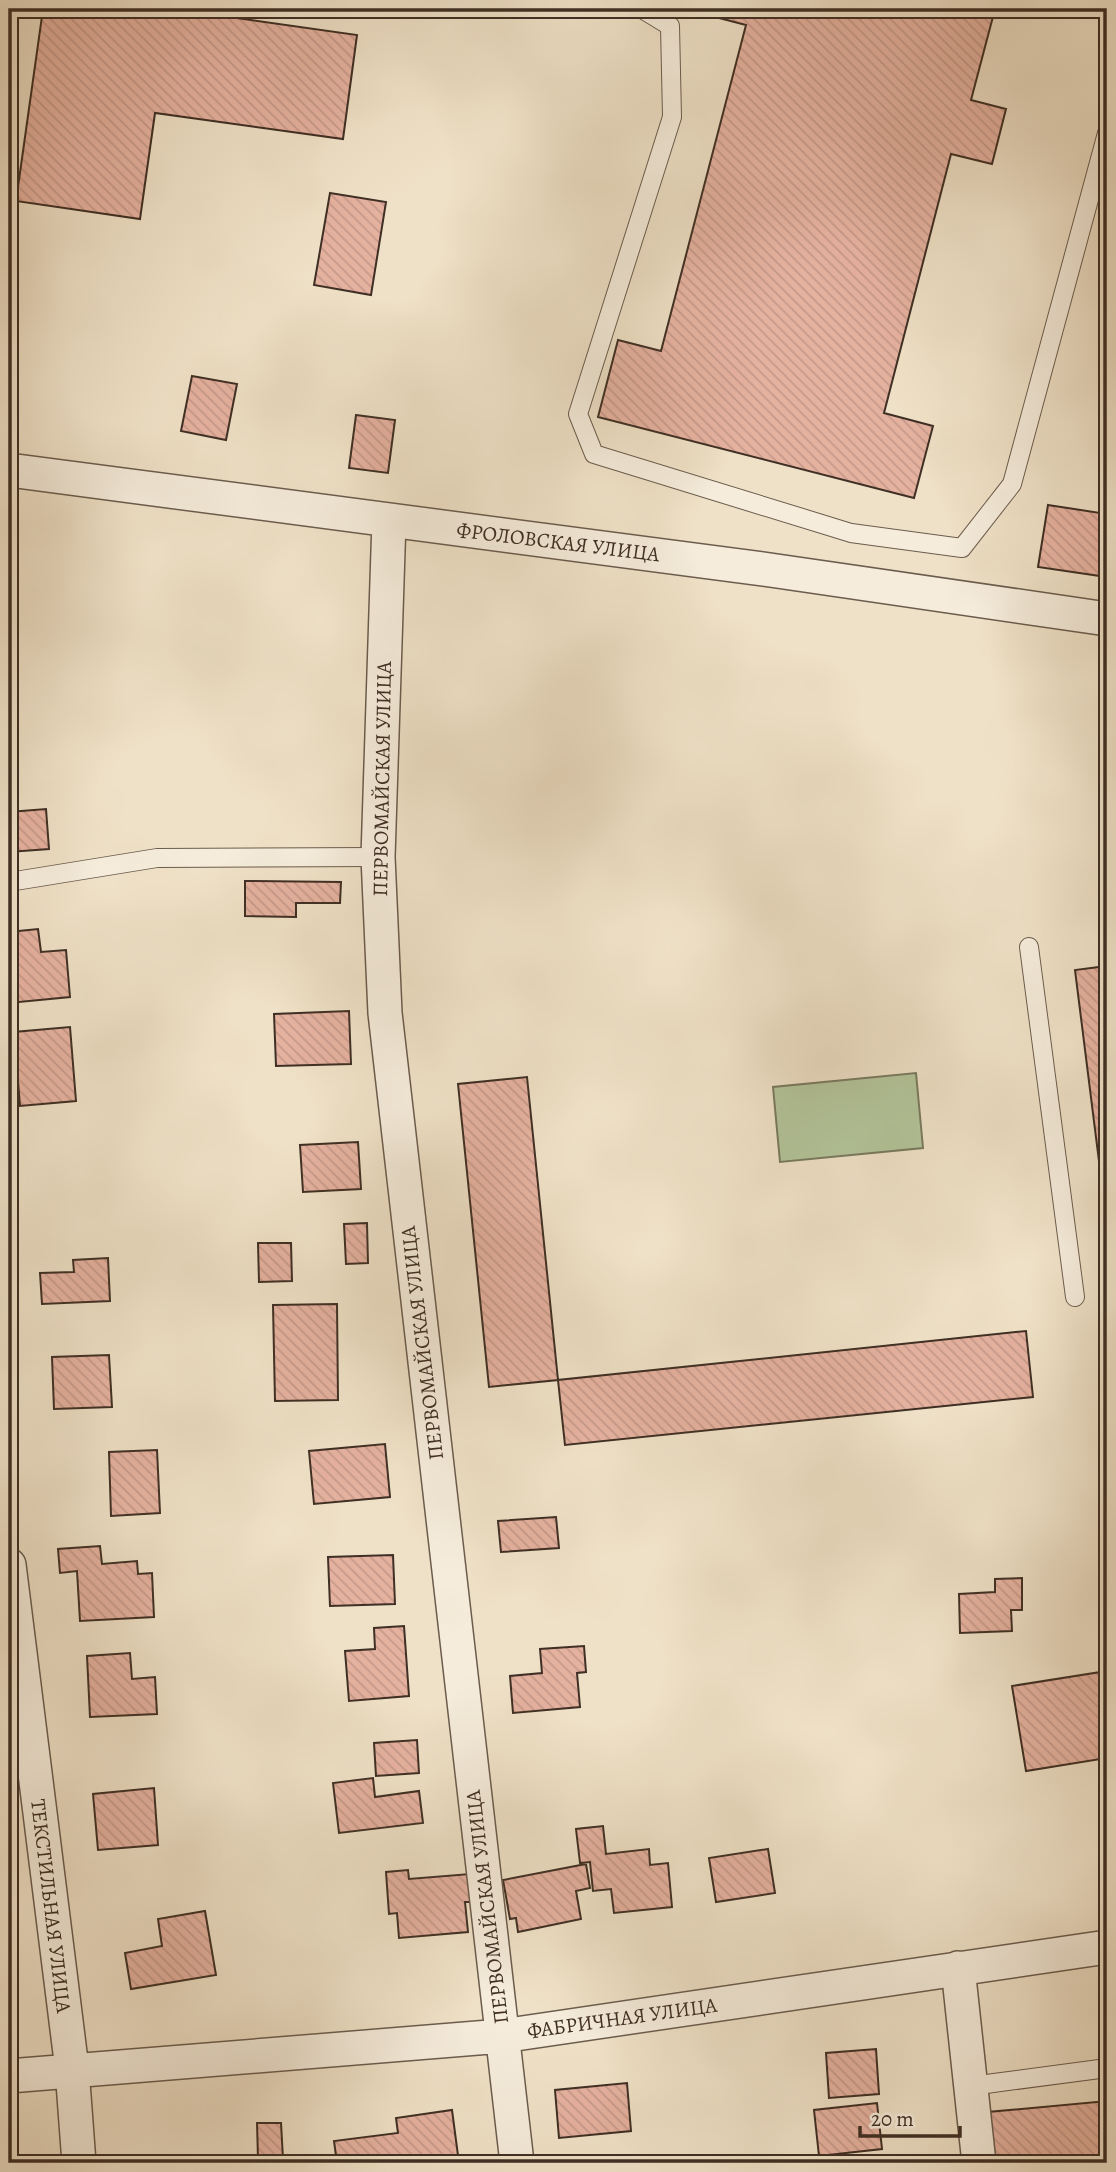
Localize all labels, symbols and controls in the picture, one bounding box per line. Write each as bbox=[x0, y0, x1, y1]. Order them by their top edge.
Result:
street label: ФРОЛОВСКАЯ УЛИЦА bbox=[455, 516, 662, 568]
street label: ПЕРВОМАЙСКАЯ УЛИЦА bbox=[366, 660, 398, 897]
street label: ПЕРВОМАЙСКАЯ УЛИЦА bbox=[394, 1224, 450, 1461]
street label: ПЕРВОМАЙСКАЯ УЛИЦА bbox=[459, 1788, 515, 2025]
street label: ТЕКСТИЛЬНАЯ УЛИЦА bbox=[24, 1797, 78, 2015]
street label: ФАБРИЧНАЯ УЛИЦА bbox=[525, 1991, 720, 2045]
scale bar bbox=[860, 2095, 960, 2139]
text: 20 m bbox=[871, 2105, 914, 2133]

